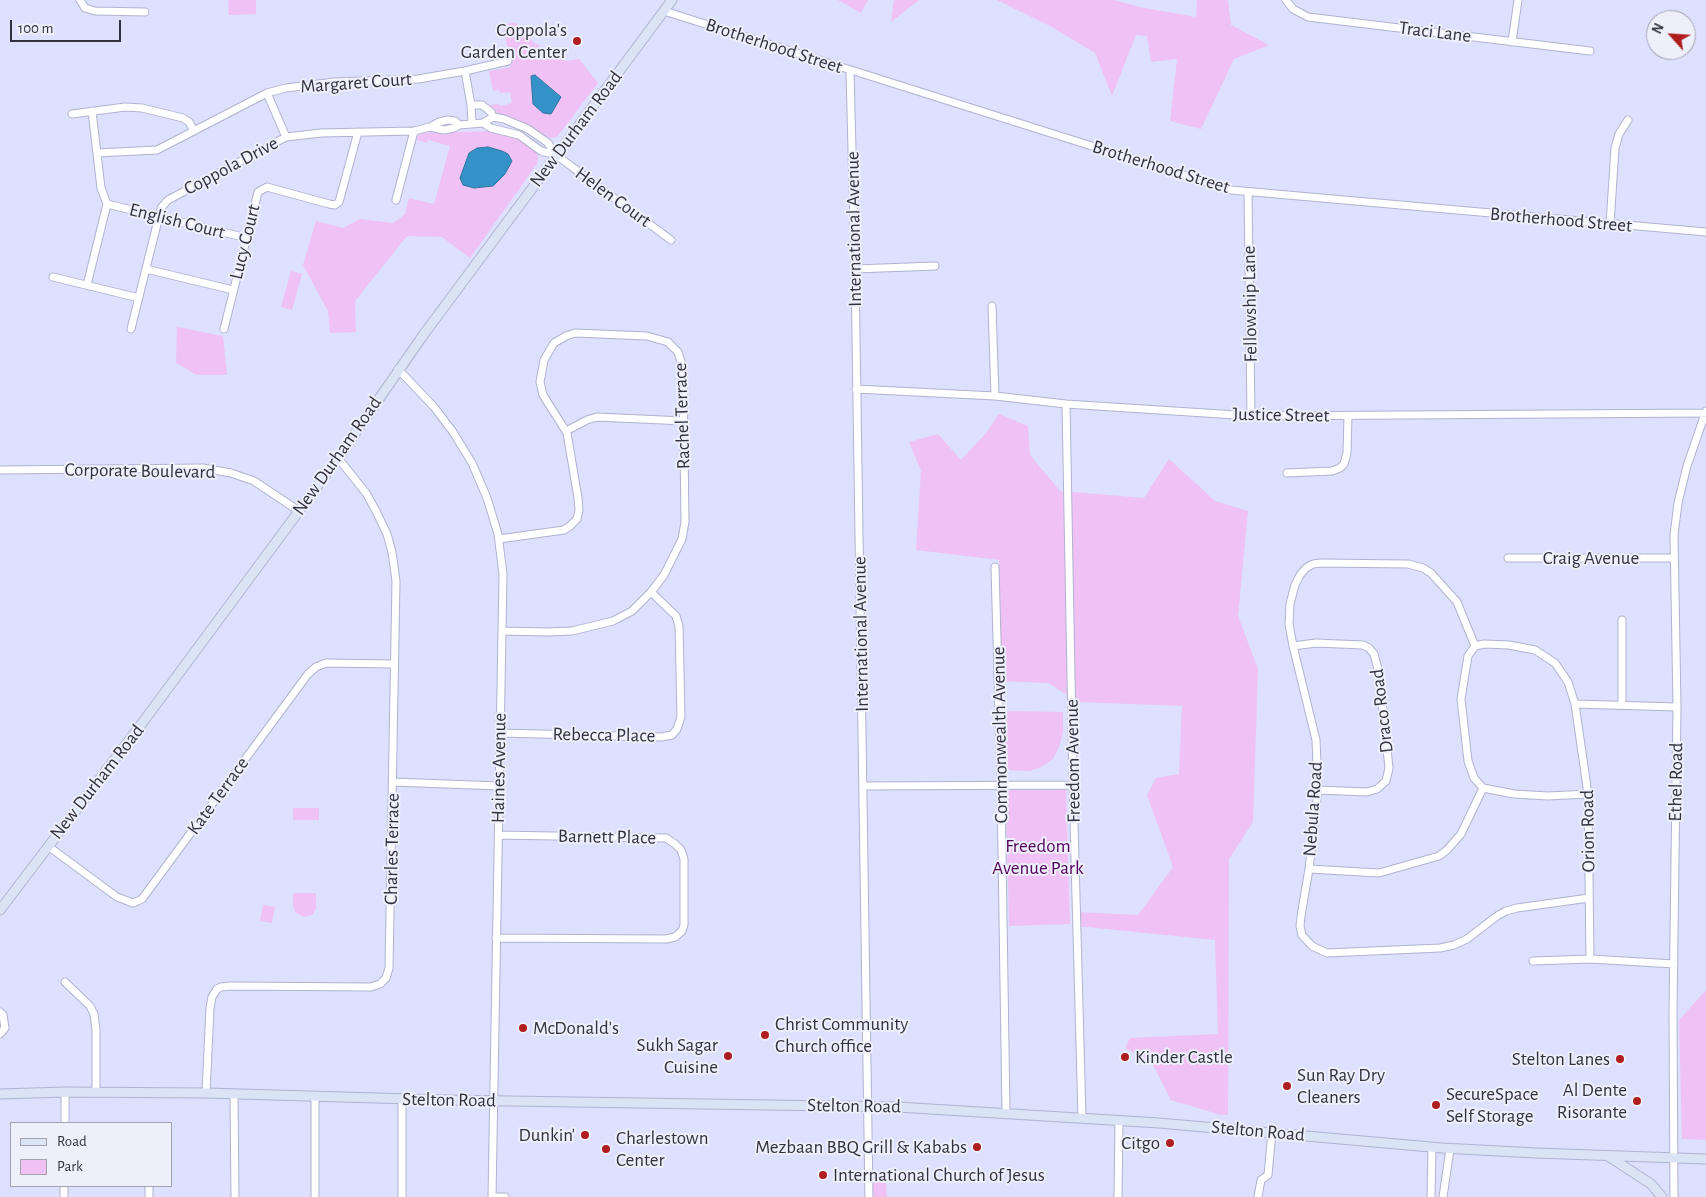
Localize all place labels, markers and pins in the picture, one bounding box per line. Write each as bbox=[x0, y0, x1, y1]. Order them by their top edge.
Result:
place label: Coppola's Garden Center bbox=[461, 19, 567, 63]
marker: Coppola's Garden Center bbox=[571, 35, 583, 47]
place label: Christ Community Church office bbox=[775, 1013, 908, 1057]
place label: McDonald's bbox=[533, 1017, 619, 1039]
marker: McDonald's bbox=[517, 1022, 529, 1034]
marker: Christ Community Church office bbox=[759, 1029, 771, 1041]
place label: Sukh Sagar Cuisine bbox=[637, 1034, 718, 1078]
place label: Kinder Castle bbox=[1135, 1046, 1233, 1068]
place label: Stelton Lanes bbox=[1512, 1048, 1610, 1070]
marker: Sukh Sagar Cuisine bbox=[722, 1050, 734, 1062]
marker: Kinder Castle bbox=[1119, 1051, 1131, 1063]
marker: Stelton Lanes bbox=[1614, 1053, 1626, 1065]
place label: Sun Ray Dry Cleaners bbox=[1297, 1064, 1385, 1108]
place label: Al Dente Risorante bbox=[1557, 1079, 1627, 1123]
marker: Sun Ray Dry Cleaners bbox=[1281, 1080, 1293, 1092]
place label: SecureSpace Self Storage bbox=[1446, 1083, 1539, 1127]
marker: Al Dente Risorante bbox=[1631, 1095, 1643, 1107]
marker: SecureSpace Self Storage bbox=[1430, 1099, 1442, 1111]
place label: Dunkin' bbox=[518, 1124, 575, 1146]
place label: Charlestown Center bbox=[616, 1127, 708, 1171]
marker: Dunkin' bbox=[579, 1129, 591, 1141]
place label: Citgo bbox=[1121, 1132, 1160, 1154]
place label: Mezbaan BBQ Grill & Kababs bbox=[755, 1136, 967, 1158]
marker: Citgo bbox=[1164, 1137, 1176, 1149]
marker: Mezbaan BBQ Grill & Kababs bbox=[971, 1141, 983, 1153]
marker: Charlestown Center bbox=[600, 1143, 612, 1155]
place label: International Church of Jesus bbox=[833, 1164, 1045, 1186]
marker: International Church of Jesus bbox=[817, 1169, 829, 1181]

